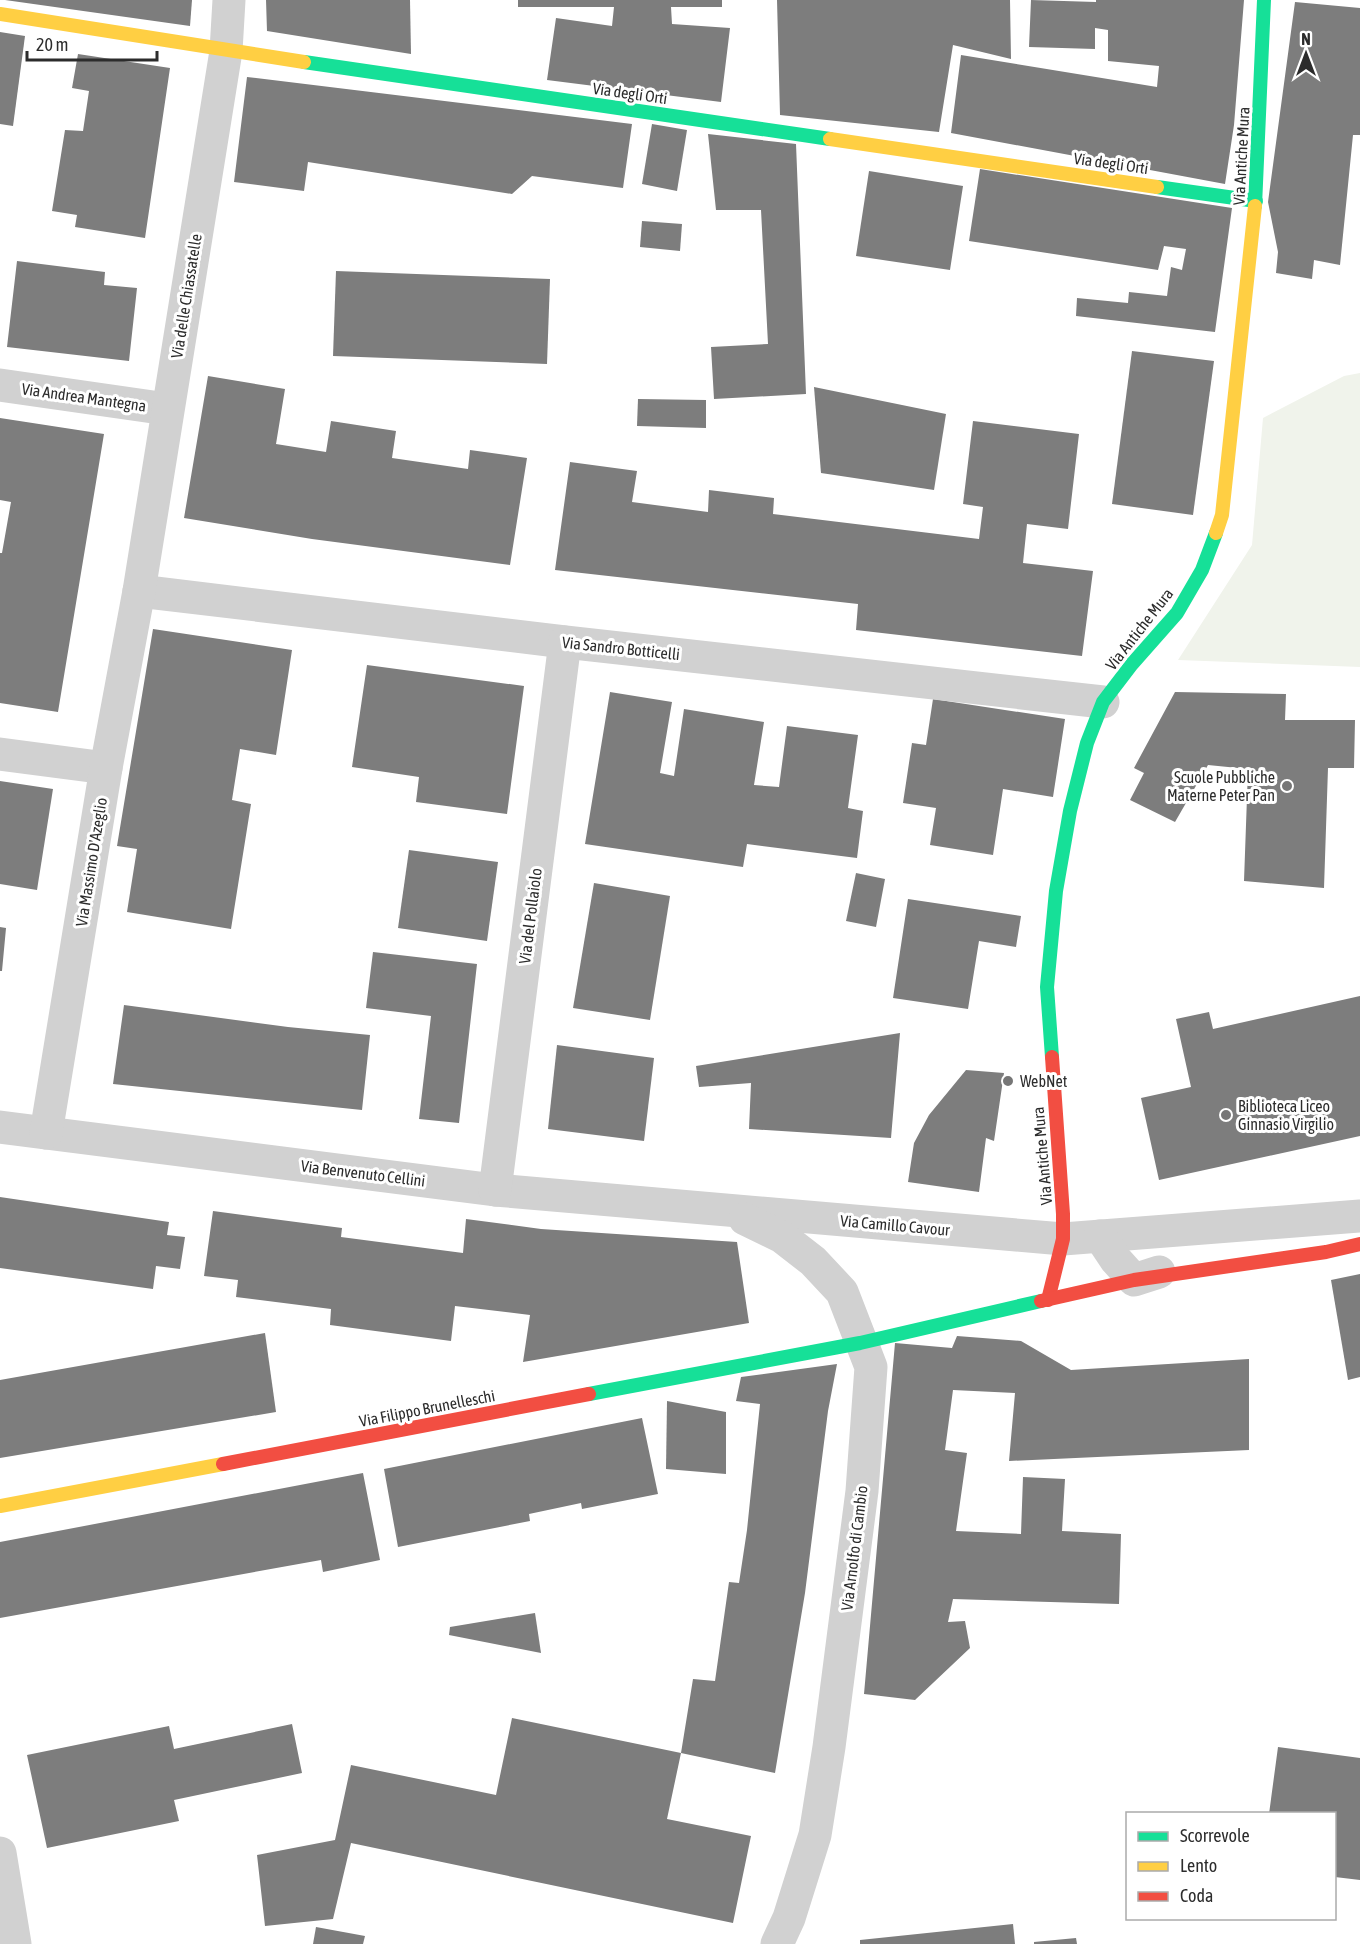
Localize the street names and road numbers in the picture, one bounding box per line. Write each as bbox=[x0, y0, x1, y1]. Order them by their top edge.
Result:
street label: Via degli Orti bbox=[591, 79, 668, 108]
street label: Via Antiche Mura bbox=[1229, 106, 1253, 206]
street label: Via degli Orti bbox=[1072, 149, 1149, 178]
street label: Via delle Chiassatelle bbox=[167, 232, 205, 360]
street label: Via Andrea Mantegna bbox=[20, 379, 147, 416]
street label: Via Antiche Mura bbox=[1102, 585, 1176, 673]
street label: Via Sandro Botticelli bbox=[561, 633, 681, 663]
street label: Via Massimo D'Azeglio bbox=[72, 796, 111, 928]
street label: Via del Pollaiolo bbox=[515, 867, 545, 965]
street label: Via Antiche Mura bbox=[1029, 1106, 1055, 1206]
street label: Via Benvenuto Cellini bbox=[300, 1156, 426, 1190]
street label: Via Camillo Cavour bbox=[839, 1211, 951, 1239]
street label: Via Filippo Brunelleschi bbox=[358, 1386, 497, 1431]
street label: Via Arnolfo di Cambio bbox=[837, 1484, 871, 1612]

